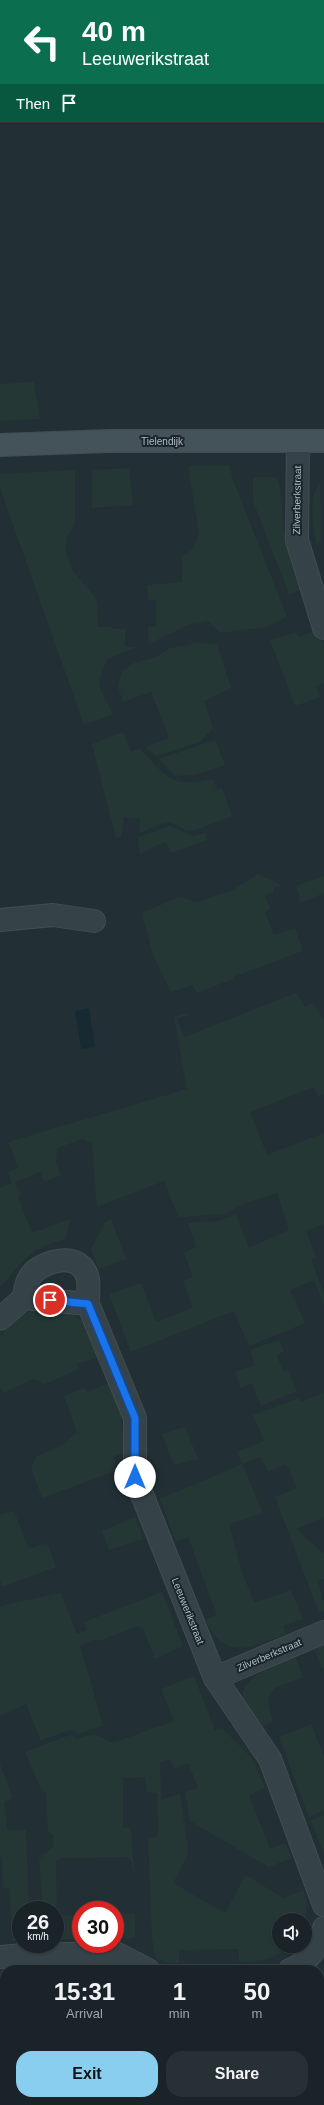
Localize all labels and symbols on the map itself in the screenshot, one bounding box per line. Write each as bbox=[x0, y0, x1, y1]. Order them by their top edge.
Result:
street label: Tielendijk bbox=[141, 436, 184, 447]
street label: Zilverberkstraat bbox=[291, 465, 303, 535]
pin bbox=[33, 1283, 67, 1317]
position arrow bbox=[114, 1456, 156, 1498]
street label: Leeuwerikstraat bbox=[170, 1576, 206, 1646]
street label: Zilverberkstraat bbox=[235, 1636, 303, 1674]
speed limit sign: 30 bbox=[72, 1901, 124, 1953]

